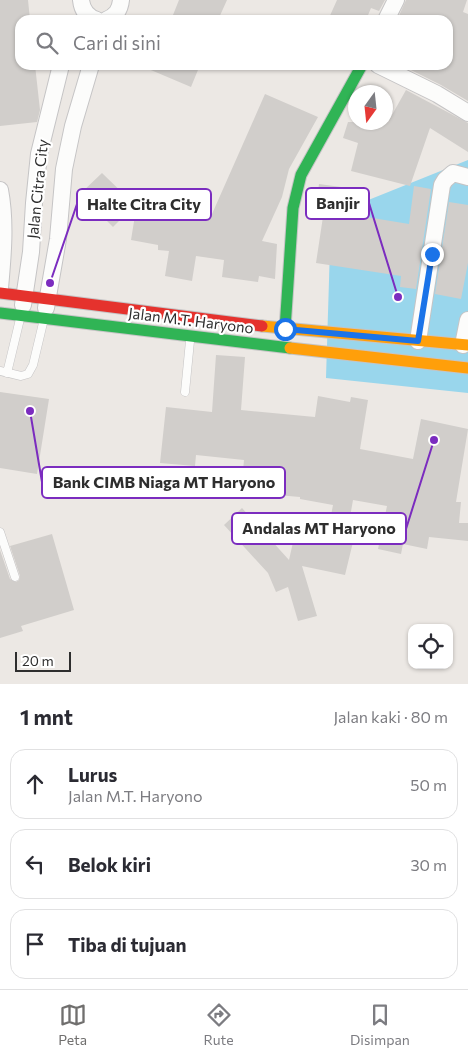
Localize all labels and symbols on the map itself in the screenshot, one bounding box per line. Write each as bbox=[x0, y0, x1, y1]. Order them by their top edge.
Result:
north arrow bbox=[348, 85, 393, 130]
street label: Jalan Citra City bbox=[23, 138, 51, 240]
callout: Banjir bbox=[306, 188, 369, 219]
callout: Halte Citra City bbox=[77, 189, 211, 220]
text: Banjir bbox=[316, 193, 360, 212]
text: Halte Citra City bbox=[87, 194, 201, 213]
route end bbox=[421, 243, 444, 266]
street label: Jalan M.T. Haryono bbox=[127, 303, 255, 337]
route start bbox=[274, 318, 297, 341]
callout: Bank CIMB Niaga MT Haryono bbox=[42, 467, 285, 498]
text: Bank CIMB Niaga MT Haryono bbox=[53, 472, 276, 491]
callout: Andalas MT Haryono bbox=[232, 513, 406, 544]
text: Andalas MT Haryono bbox=[242, 518, 396, 537]
scale bar bbox=[15, 649, 71, 672]

